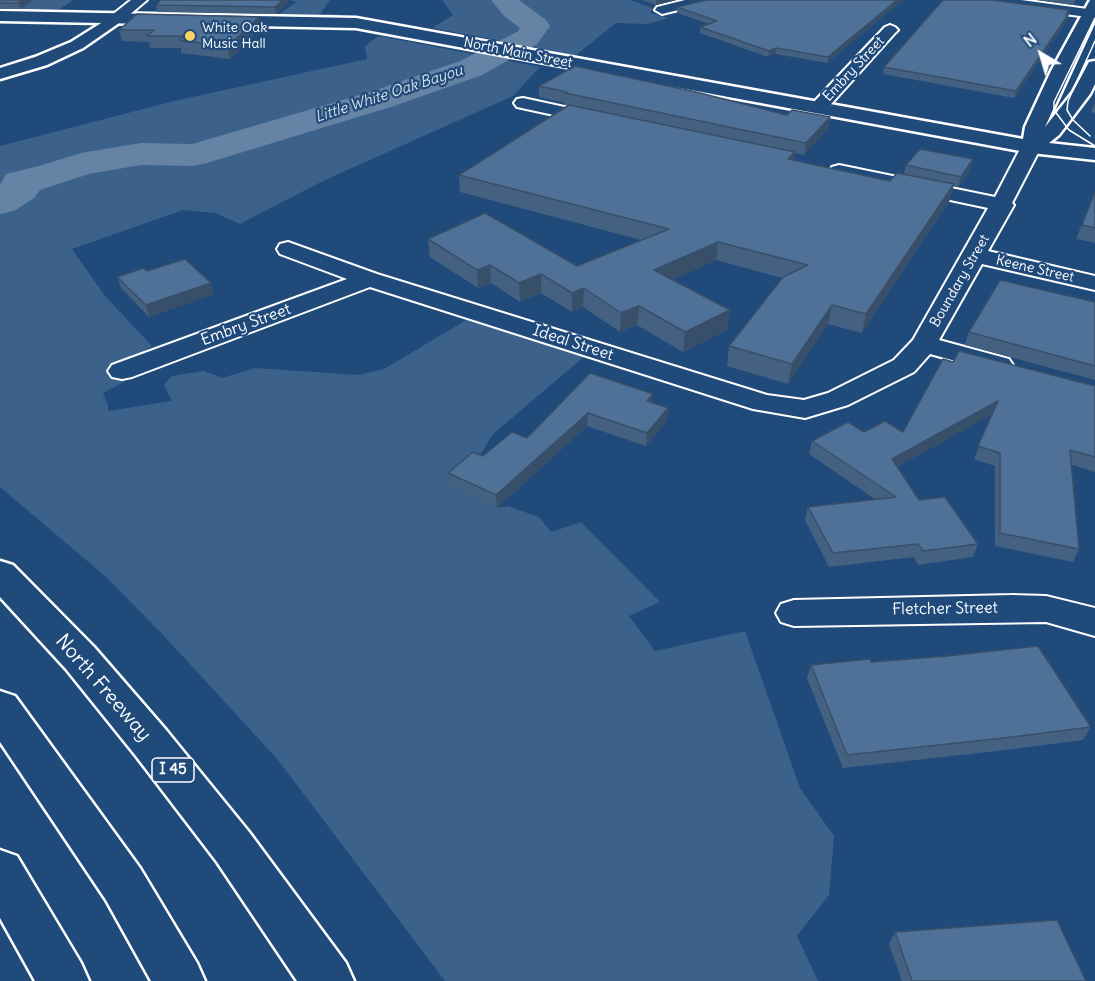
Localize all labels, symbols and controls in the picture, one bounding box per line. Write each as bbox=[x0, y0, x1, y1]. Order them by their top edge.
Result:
place label: White Oak Music Hall bbox=[202, 20, 267, 52]
north arrow bbox=[1011, 24, 1071, 84]
marker: White Oak Music Hall bbox=[183, 29, 197, 43]
text: N bbox=[1019, 29, 1040, 51]
street label: Embry Street bbox=[820, 33, 888, 105]
street label: North Main Street bbox=[462, 34, 574, 72]
water label: Little White Oak Bayou bbox=[313, 62, 465, 126]
street label: Boundary Street bbox=[927, 232, 993, 330]
street label: Keene Street bbox=[994, 252, 1076, 286]
street label: Embry Street bbox=[198, 300, 294, 350]
street label: Ideal Street bbox=[530, 321, 616, 365]
street label: Fletcher Street bbox=[892, 598, 998, 620]
street label: North Freeway bbox=[50, 630, 156, 746]
road number: I 45 bbox=[152, 758, 194, 782]

